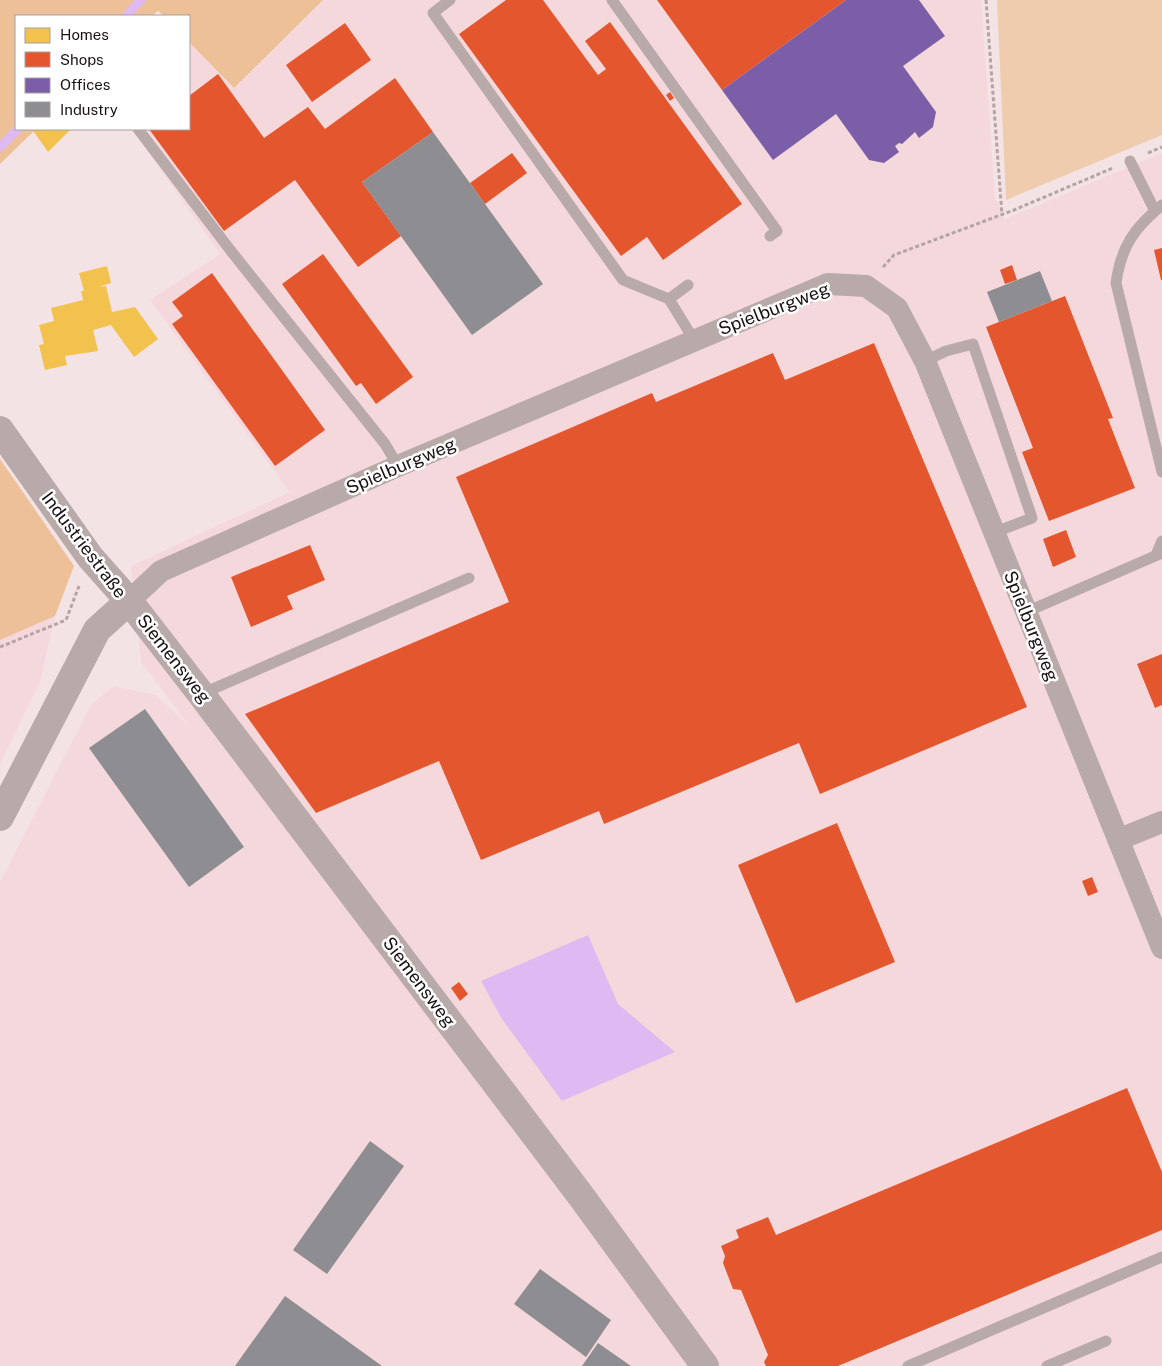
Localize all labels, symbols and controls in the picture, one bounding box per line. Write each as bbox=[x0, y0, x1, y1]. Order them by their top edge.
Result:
legend bbox=[15, 15, 190, 130]
text: Homes bbox=[60, 26, 109, 43]
text: Shops bbox=[60, 51, 104, 68]
text: Offices bbox=[60, 76, 110, 93]
text: Industry bbox=[60, 101, 118, 118]
street label: Spielburgweg bbox=[715, 278, 832, 339]
street label: Spielburgweg bbox=[343, 433, 459, 498]
street label: Industriestraße bbox=[38, 487, 131, 602]
street label: Spielburgweg bbox=[1000, 568, 1063, 684]
street label: Siemensweg bbox=[133, 610, 216, 707]
street label: Siemensweg bbox=[379, 933, 460, 1031]

